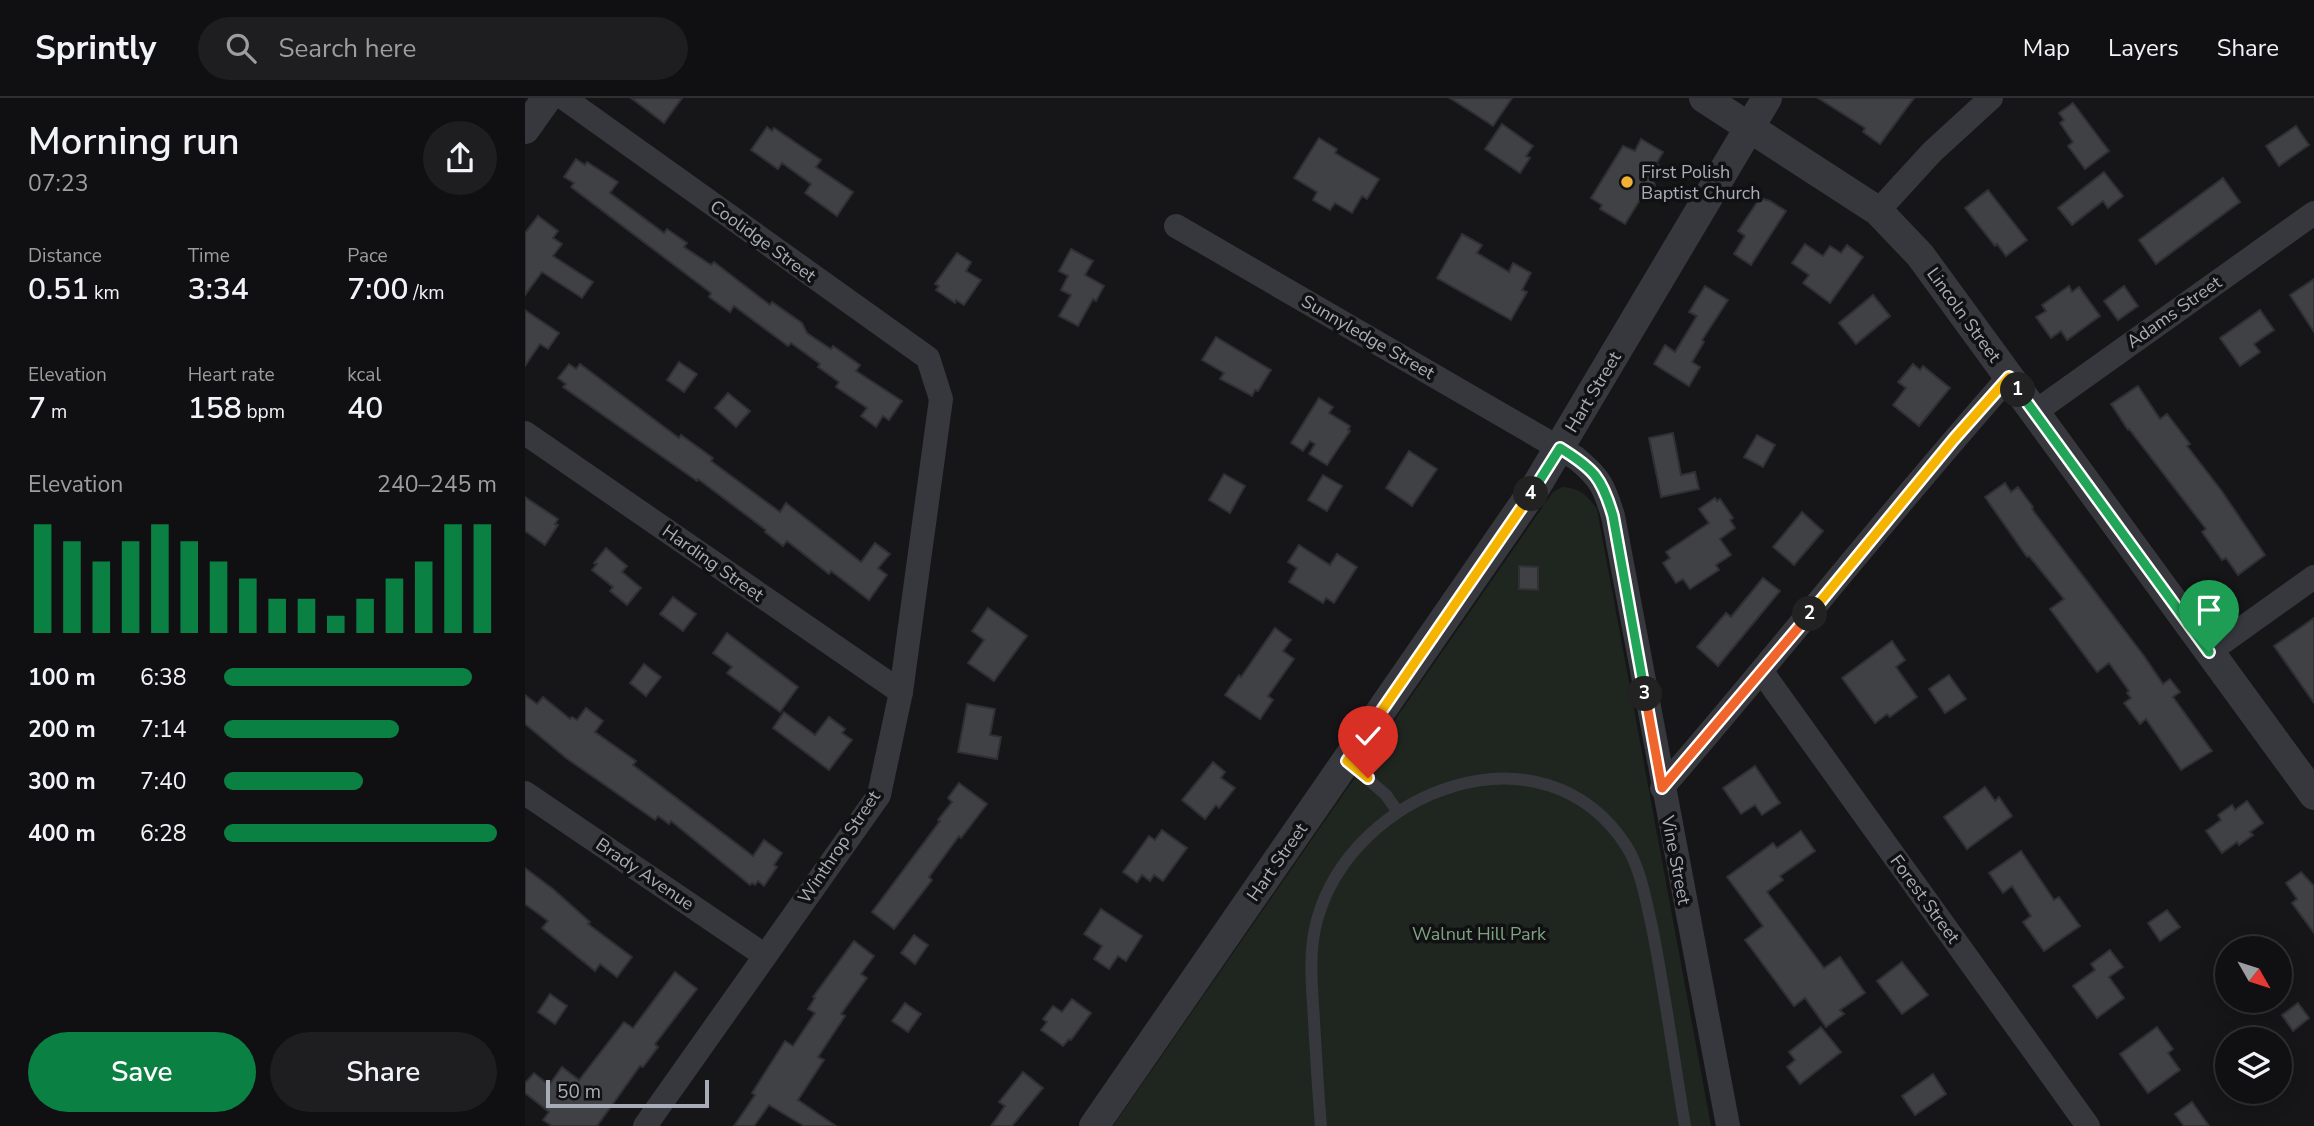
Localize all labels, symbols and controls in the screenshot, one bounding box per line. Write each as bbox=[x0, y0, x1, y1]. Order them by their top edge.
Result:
search box bbox=[198, 17, 688, 80]
text: Sprintly bbox=[35, 26, 156, 71]
icon: search bbox=[222, 29, 260, 67]
text: Search here bbox=[278, 31, 416, 66]
text: Map bbox=[2023, 32, 2070, 64]
text: Layers bbox=[2108, 32, 2179, 64]
text: Share bbox=[2217, 32, 2279, 64]
text: Morning run bbox=[28, 116, 240, 167]
button: share bbox=[423, 121, 497, 195]
place label: First Polish Baptist Church bbox=[1641, 160, 1760, 205]
text: 07:23 bbox=[28, 168, 88, 199]
marker: First Polish Baptist Church bbox=[1619, 174, 1635, 190]
street label: Coolidge Street bbox=[705, 194, 821, 288]
text: Distance bbox=[28, 243, 102, 269]
text: Time bbox=[188, 243, 230, 269]
text: Pace bbox=[347, 243, 388, 269]
street label: Lincoln Street bbox=[1921, 263, 2007, 368]
text: 0.51 bbox=[28, 269, 89, 310]
text: 3:34 bbox=[188, 269, 249, 310]
text: 7:00 bbox=[347, 269, 408, 310]
street label: Adams Street bbox=[2122, 270, 2227, 354]
text: km bbox=[89, 280, 120, 306]
text: /km bbox=[408, 280, 444, 306]
street label: Sunnyledge Street bbox=[1297, 289, 1440, 385]
street label: Hart Street bbox=[1559, 347, 1627, 437]
text: Elevation bbox=[28, 362, 107, 388]
text: Heart rate bbox=[188, 362, 275, 388]
text: kcal bbox=[347, 362, 381, 388]
pin: 1 bbox=[2001, 372, 2035, 408]
text: 1 bbox=[2012, 376, 2023, 402]
text: 7 bbox=[28, 388, 46, 429]
text: 158 bbox=[188, 388, 242, 429]
text: 40 bbox=[347, 388, 383, 429]
text: m bbox=[46, 399, 67, 425]
text: bpm bbox=[242, 399, 285, 425]
text: Elevation bbox=[28, 469, 123, 500]
text: 240–245 m bbox=[377, 469, 497, 500]
pin: 4 bbox=[1513, 476, 1549, 512]
text: 4 bbox=[1525, 480, 1536, 506]
street label: Harding Street bbox=[657, 519, 769, 607]
pin bbox=[2179, 580, 2239, 652]
icon: arrive bbox=[2190, 591, 2228, 629]
pin: 2 bbox=[1793, 596, 1827, 632]
text: 2 bbox=[1804, 600, 1815, 626]
text: 100 m bbox=[28, 662, 96, 693]
text: 6:38 bbox=[140, 662, 187, 693]
pin: 3 bbox=[1627, 676, 1663, 712]
text: 3 bbox=[1639, 680, 1650, 706]
pin bbox=[1338, 706, 1398, 778]
text: 200 m bbox=[28, 714, 96, 745]
text: 7:14 bbox=[140, 714, 187, 745]
icon: check bbox=[1349, 717, 1387, 755]
text: 300 m bbox=[28, 766, 96, 797]
text: 7:40 bbox=[140, 766, 187, 797]
street label: Winthrop Street bbox=[792, 785, 886, 908]
street label: Vine Street bbox=[1655, 812, 1697, 907]
text: 400 m bbox=[28, 818, 96, 849]
text: 6:28 bbox=[140, 818, 187, 849]
street label: Hart Street bbox=[1241, 818, 1313, 906]
street label: Brady Avenue bbox=[591, 832, 699, 916]
street label: Forest Street bbox=[1885, 850, 1966, 949]
park label: Walnut Hill Park bbox=[1412, 922, 1547, 946]
north arrow bbox=[2215, 936, 2293, 1013]
map controls bbox=[2215, 936, 2292, 1104]
button: layers bbox=[2215, 1027, 2292, 1104]
button: Save bbox=[28, 1032, 256, 1112]
button: Share bbox=[270, 1032, 497, 1112]
scale bar bbox=[546, 1077, 709, 1109]
text: 50 m bbox=[557, 1079, 601, 1105]

